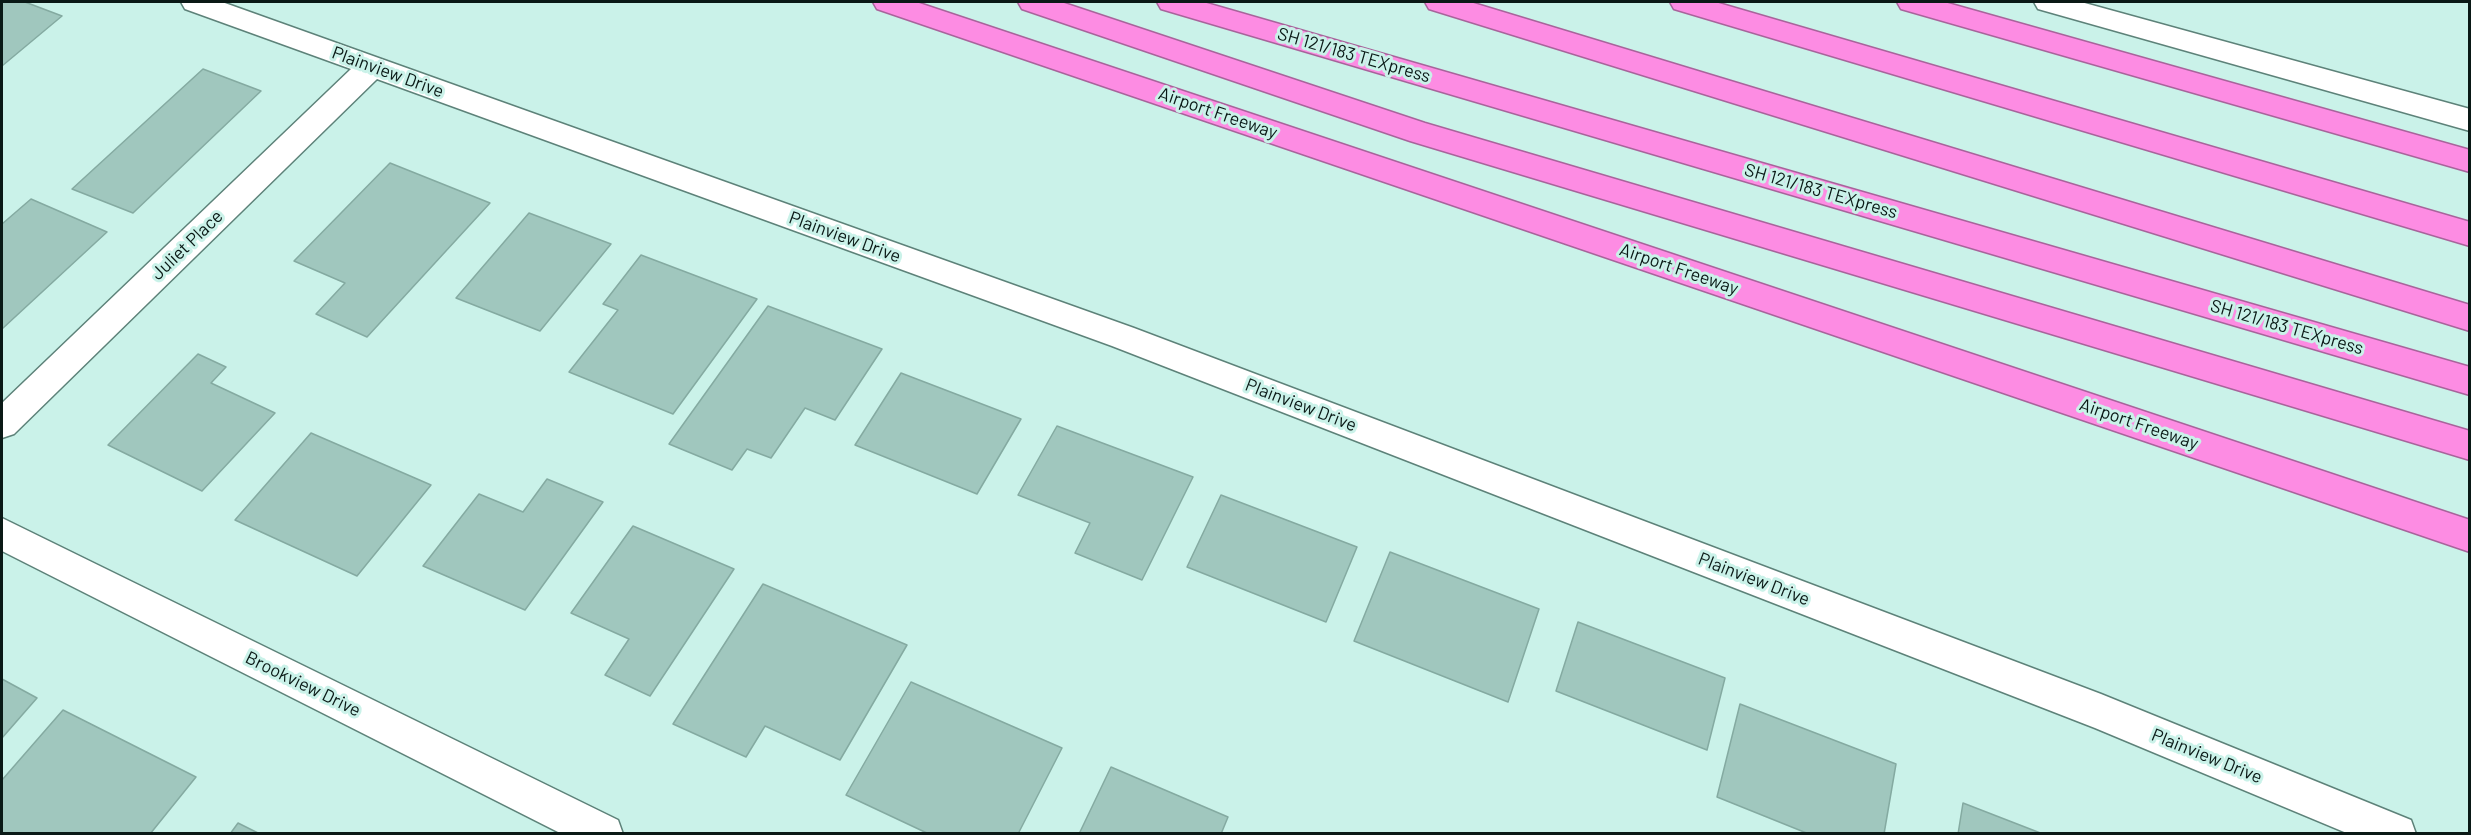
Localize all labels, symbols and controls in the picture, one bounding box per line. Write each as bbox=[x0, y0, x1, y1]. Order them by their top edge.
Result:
street label: SH 121/183 TEXpress bbox=[1275, 23, 1433, 87]
street label: Plainview Drive bbox=[329, 42, 447, 102]
street label: Airport Freeway bbox=[1156, 83, 1280, 143]
street label: SH 121/183 TEXpress bbox=[1742, 159, 1900, 223]
street label: Juliet Place bbox=[147, 206, 227, 284]
street label: Plainview Drive bbox=[786, 207, 904, 267]
street label: Airport Freeway bbox=[1617, 239, 1741, 299]
street label: SH 121/183 TEXpress bbox=[2208, 295, 2366, 359]
street label: Plainview Drive bbox=[1242, 374, 1360, 436]
street label: Airport Freeway bbox=[2077, 394, 2201, 454]
street label: Plainview Drive bbox=[1695, 548, 1813, 610]
street label: Brookview Drive bbox=[242, 647, 364, 721]
street label: Plainview Drive bbox=[2149, 724, 2265, 788]

